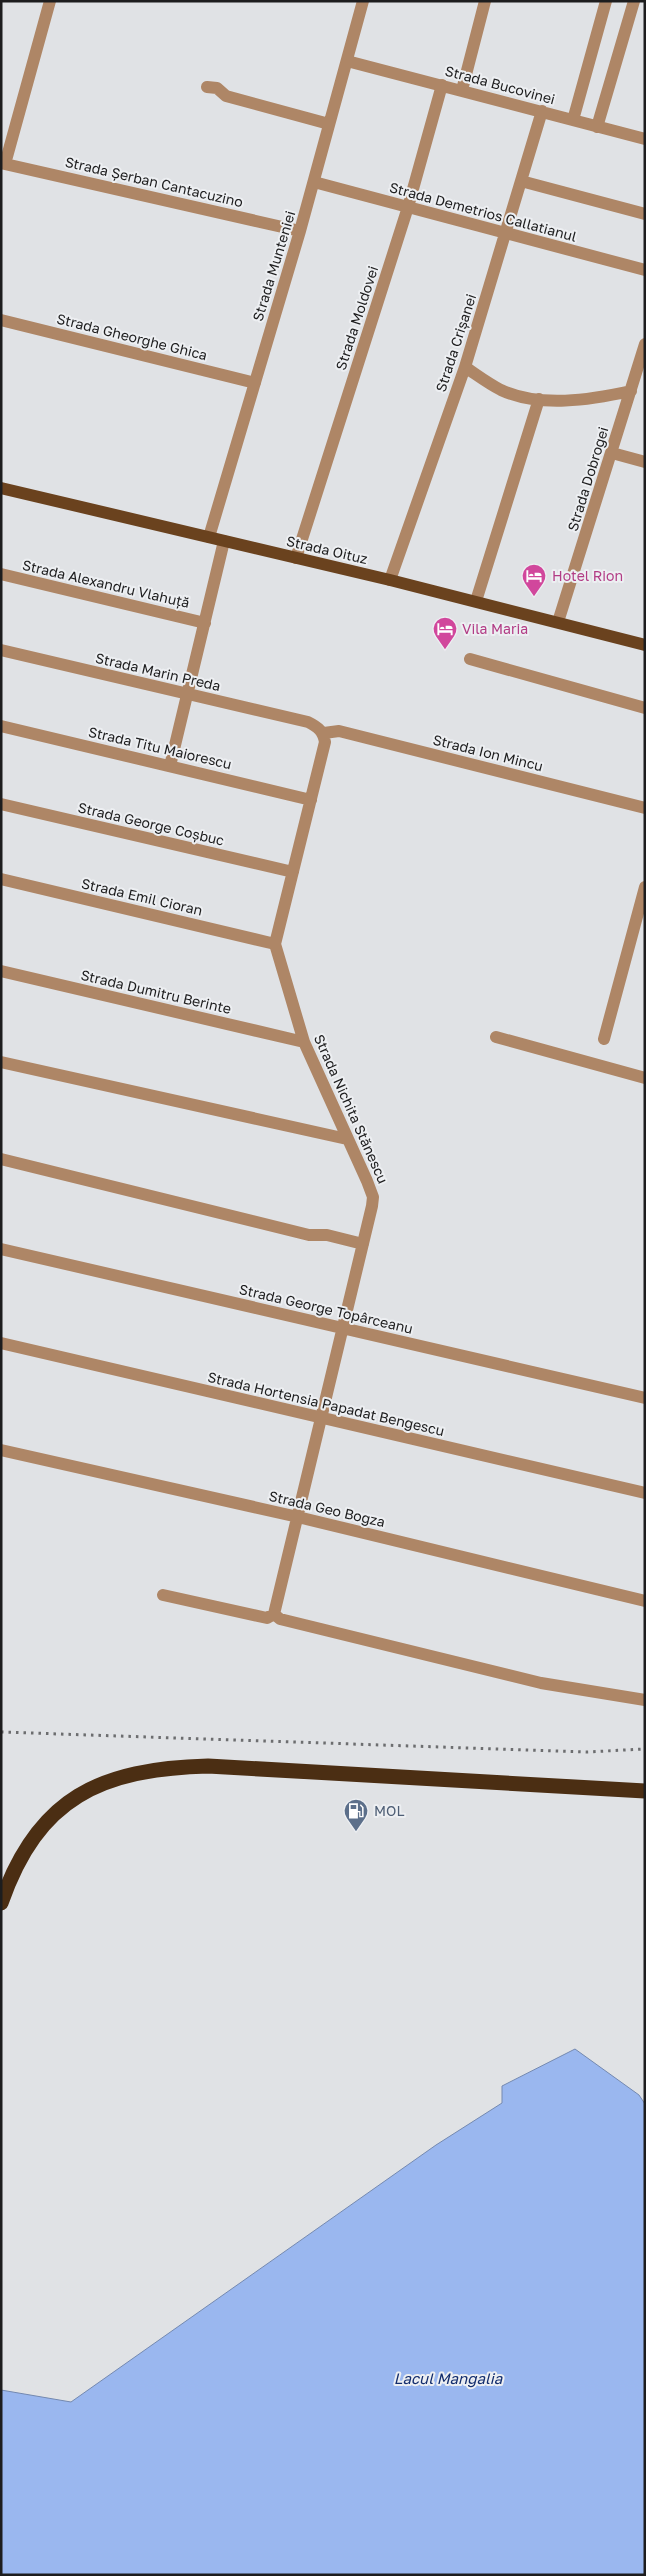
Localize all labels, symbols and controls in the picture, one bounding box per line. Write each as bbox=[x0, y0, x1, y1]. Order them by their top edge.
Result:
street label: Strada Bucovinei bbox=[443, 62, 557, 107]
street label: Strada Șerban Cantacuzino bbox=[63, 153, 245, 210]
street label: Strada Demetrios Callatianul bbox=[388, 178, 579, 245]
street label: Strada Munteniei bbox=[249, 209, 298, 323]
street label: Strada Moldovei bbox=[332, 264, 381, 372]
street label: Strada Crișanei bbox=[432, 292, 479, 394]
street label: Strada Gheorghe Ghica bbox=[55, 310, 209, 363]
street label: Strada Dobrogei bbox=[564, 424, 612, 533]
street label: Strada Oituz bbox=[285, 532, 369, 567]
street label: Strada Alexandru Vlahuță bbox=[21, 556, 191, 611]
hotel icon: Hotel Rion bbox=[521, 563, 547, 597]
place label: Hotel Rion bbox=[552, 567, 623, 584]
hotel icon: Vila Maria bbox=[432, 616, 458, 650]
place label: Vila Maria bbox=[462, 620, 528, 637]
street label: Strada Marin Preda bbox=[94, 649, 222, 694]
street label: Strada Titu Maiorescu bbox=[87, 723, 233, 772]
street label: Strada Ion Mincu bbox=[431, 731, 545, 774]
street label: Strada George Coșbuc bbox=[76, 798, 226, 849]
street label: Strada Emil Cioran bbox=[80, 874, 204, 919]
street label: Strada Dumitru Berinte bbox=[79, 966, 233, 1017]
street label: Strada Nichita Stănescu bbox=[311, 1032, 392, 1186]
street label: Strada George Topârceanu bbox=[238, 1280, 415, 1337]
street label: Strada Hortensia Papadat Bengescu bbox=[206, 1368, 446, 1439]
street label: Strada Geo Bogza bbox=[267, 1487, 387, 1530]
fuel station icon: MOL bbox=[343, 1798, 369, 1832]
place label: MOL bbox=[374, 1802, 404, 1819]
water label: Lacul Mangalia bbox=[394, 2369, 503, 2388]

